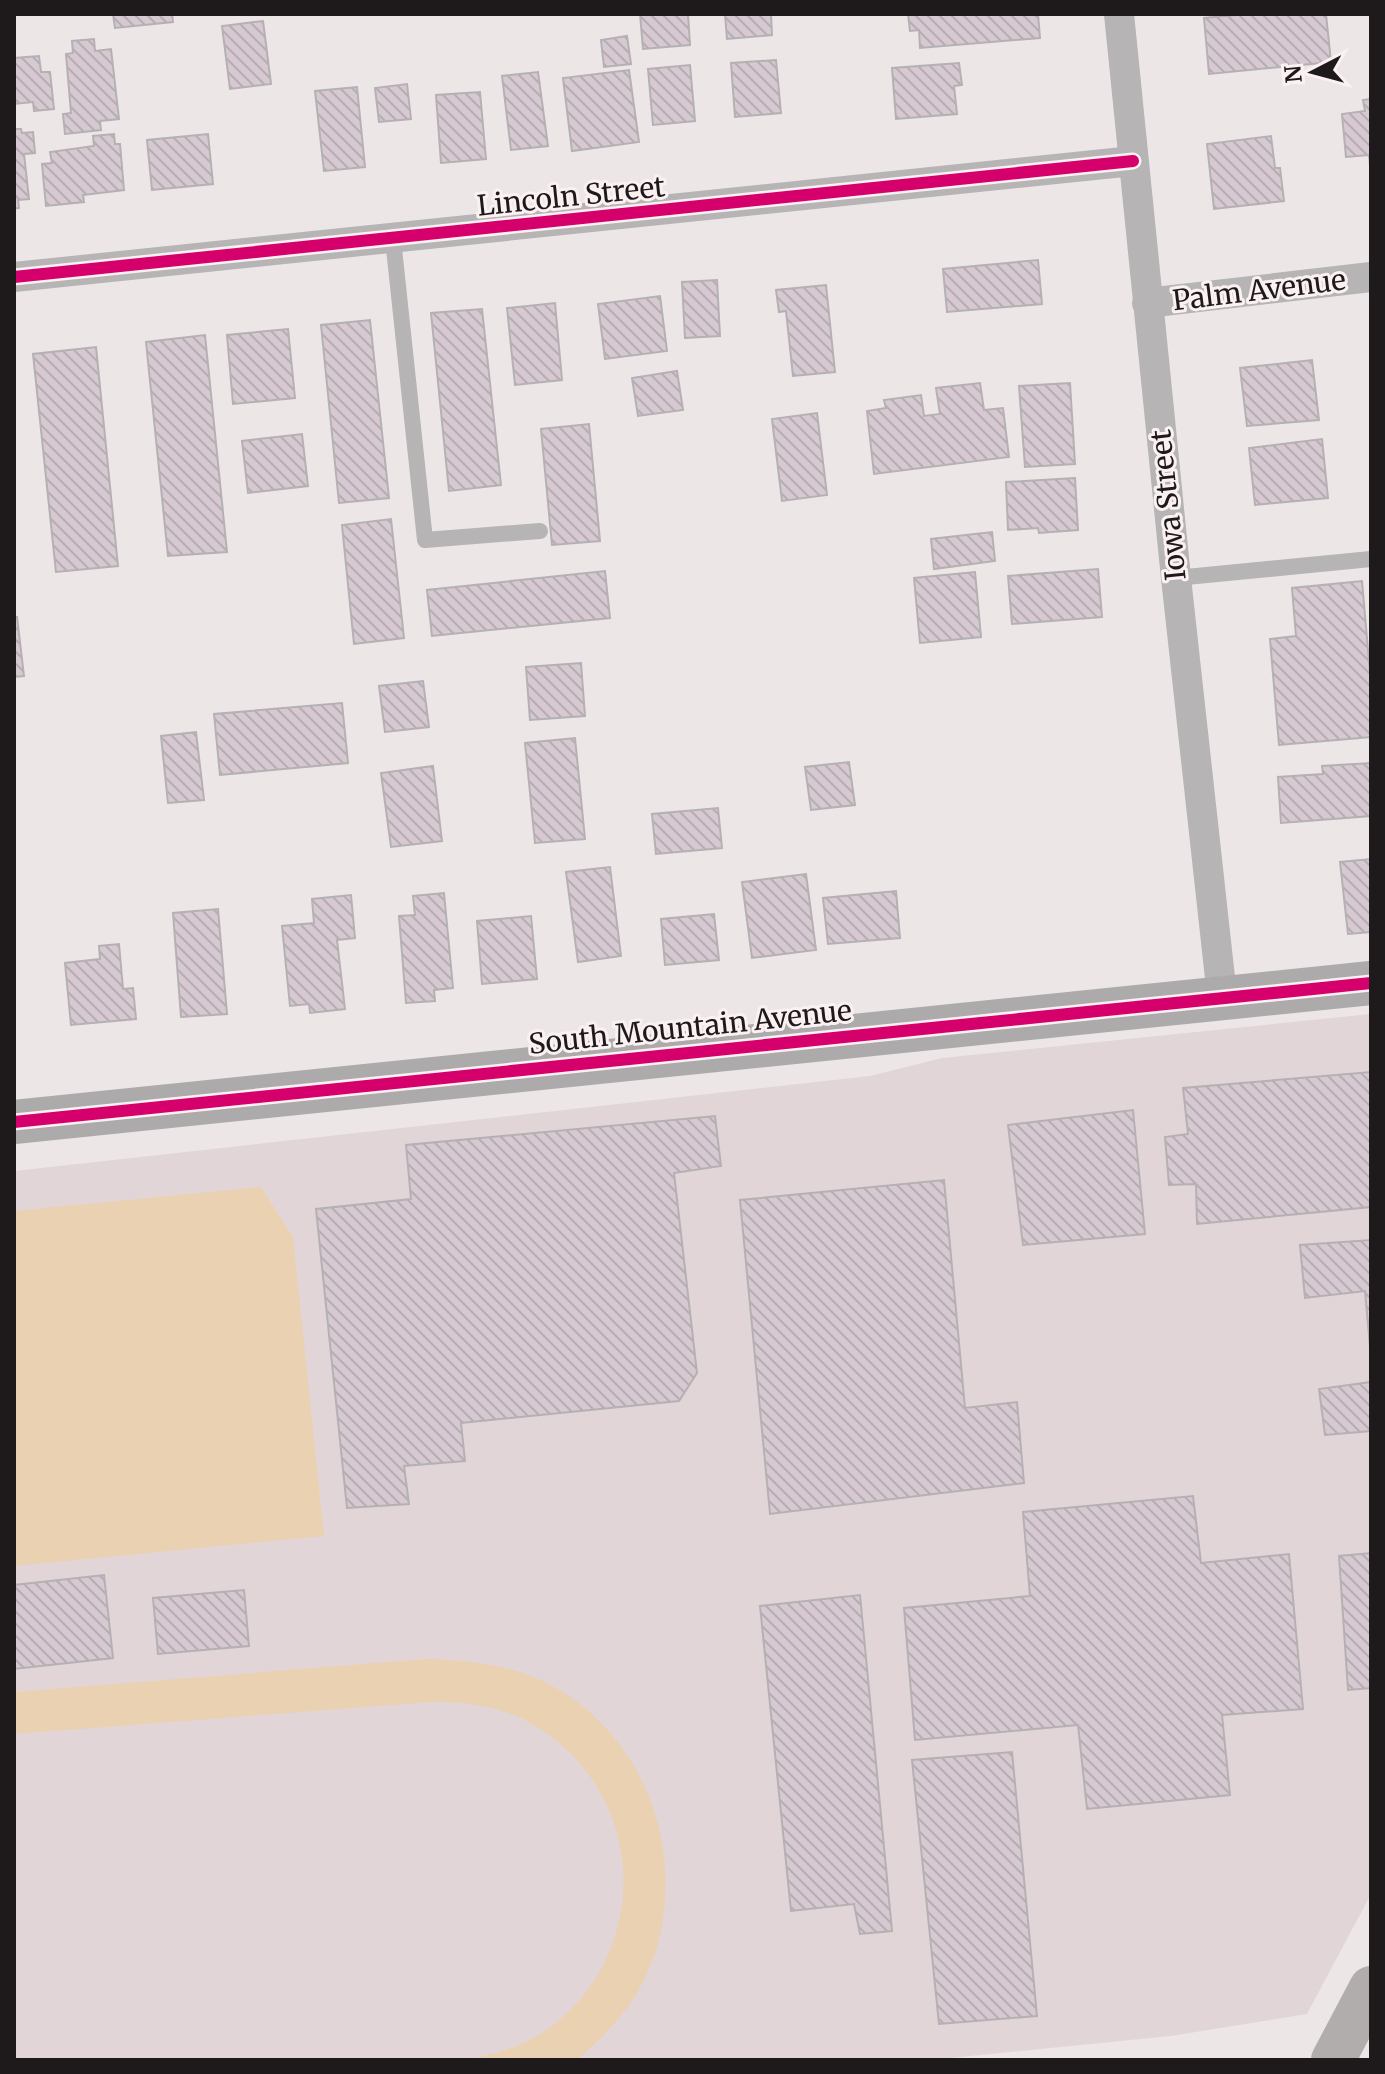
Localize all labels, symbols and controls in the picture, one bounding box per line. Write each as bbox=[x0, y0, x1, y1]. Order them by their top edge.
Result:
north arrow bbox=[1273, 32, 1353, 112]
text: N bbox=[1278, 63, 1308, 84]
street label: Lincoln Street bbox=[475, 168, 667, 224]
street label: Palm Avenue bbox=[1170, 262, 1348, 318]
street label: Iowa Street bbox=[1142, 428, 1194, 582]
street label: South Mountain Avenue bbox=[527, 992, 853, 1062]

